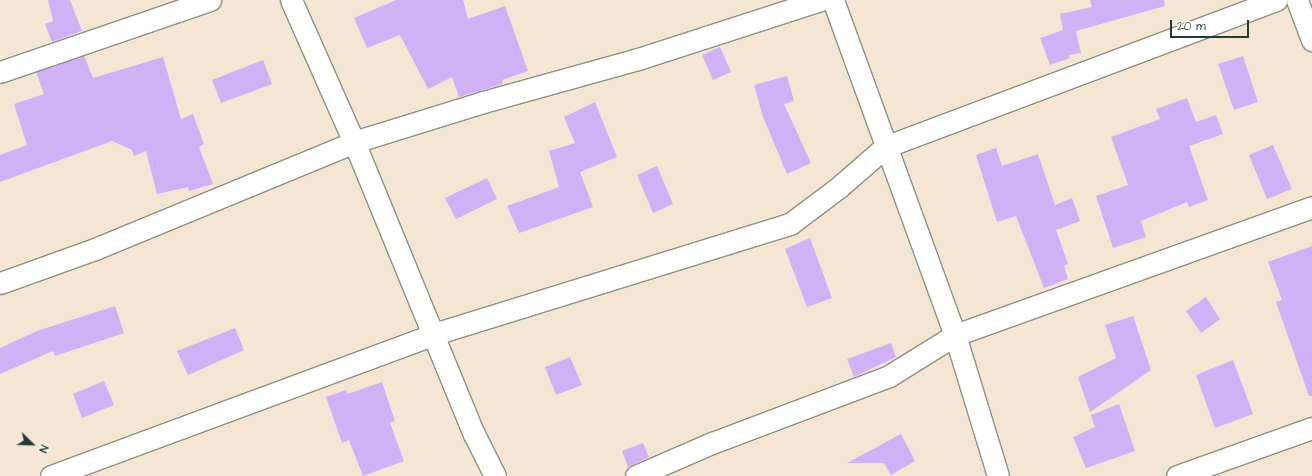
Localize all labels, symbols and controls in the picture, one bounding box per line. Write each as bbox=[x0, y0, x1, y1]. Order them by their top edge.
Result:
scale bar bbox=[1172, 12, 1251, 38]
text: 20 m bbox=[1177, 18, 1206, 35]
north arrow bbox=[12, 424, 52, 464]
text: N bbox=[35, 443, 52, 455]

